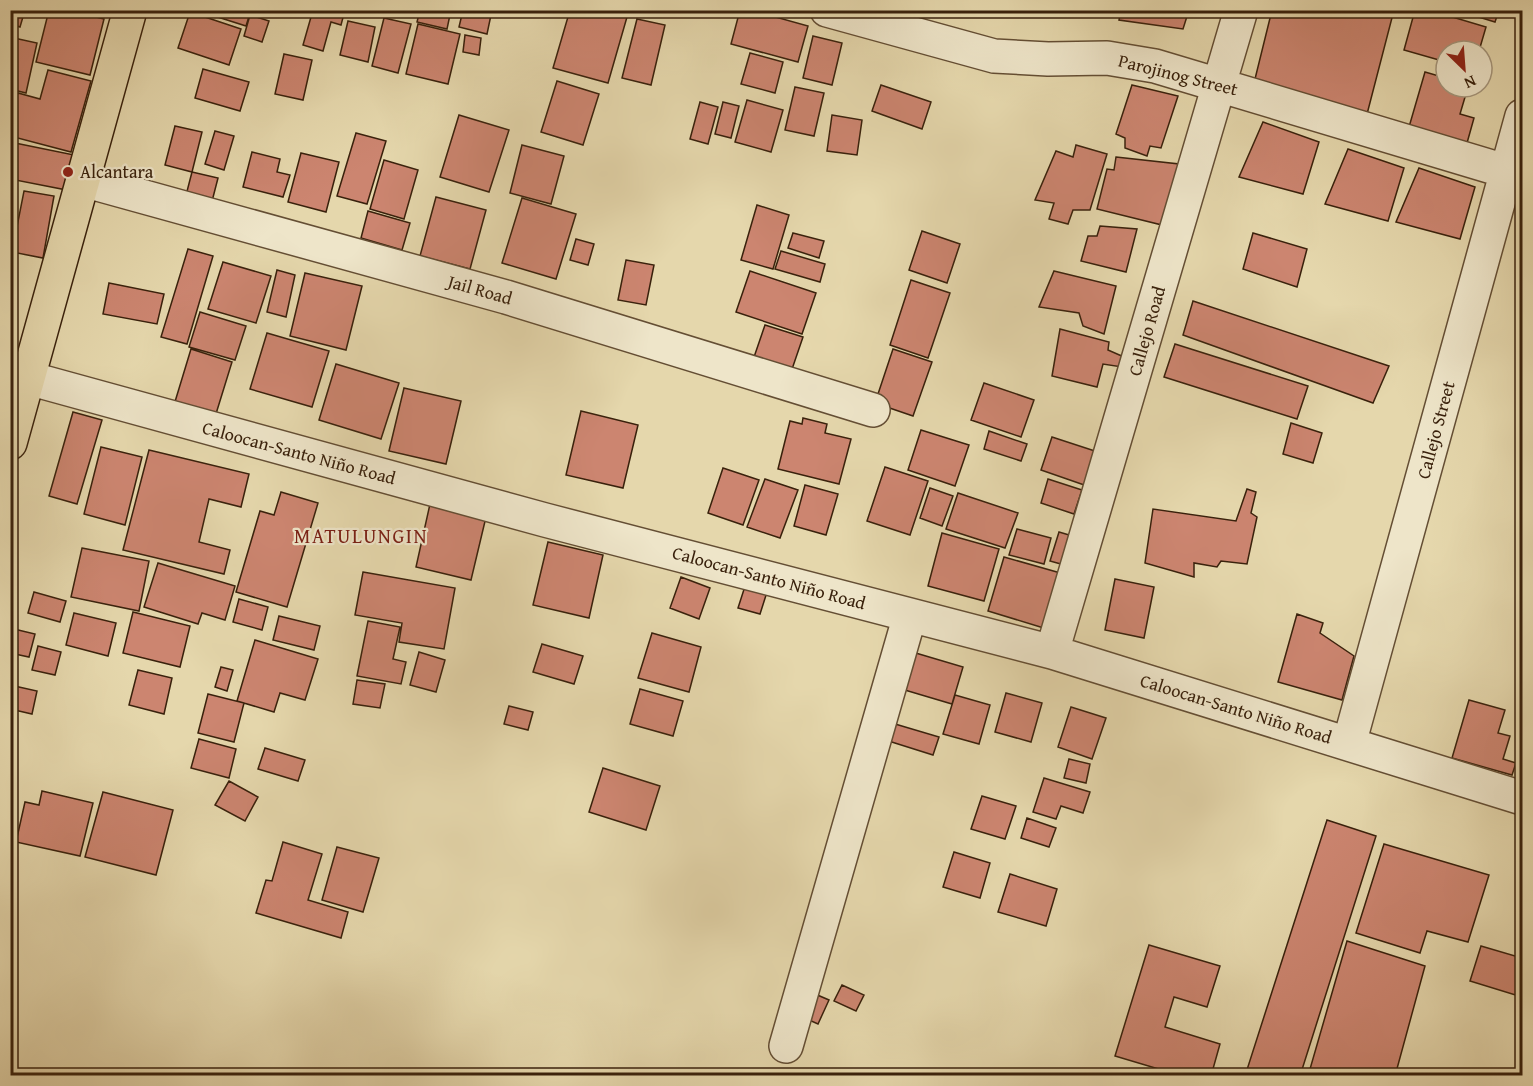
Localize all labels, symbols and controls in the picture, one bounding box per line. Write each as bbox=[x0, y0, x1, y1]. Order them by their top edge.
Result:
north arrow bbox=[1434, 39, 1494, 99]
street label: Parojinog Street bbox=[1116, 47, 1241, 103]
text: N bbox=[1460, 69, 1480, 96]
place label: Alcantara bbox=[80, 158, 154, 185]
marker: Alcantara bbox=[61, 165, 75, 179]
street label: Jail Road bbox=[443, 267, 516, 312]
street label: Callejo Road bbox=[1121, 282, 1172, 379]
street label: Callejo Street bbox=[1409, 377, 1462, 482]
street label: Caloocan-Santo Niño Road bbox=[199, 414, 399, 491]
district label: MATULUNGIN bbox=[294, 521, 428, 550]
street label: Caloocan-Santo Niño Road bbox=[669, 539, 869, 616]
street label: Caloocan-Santo Niño Road bbox=[1137, 667, 1336, 751]

